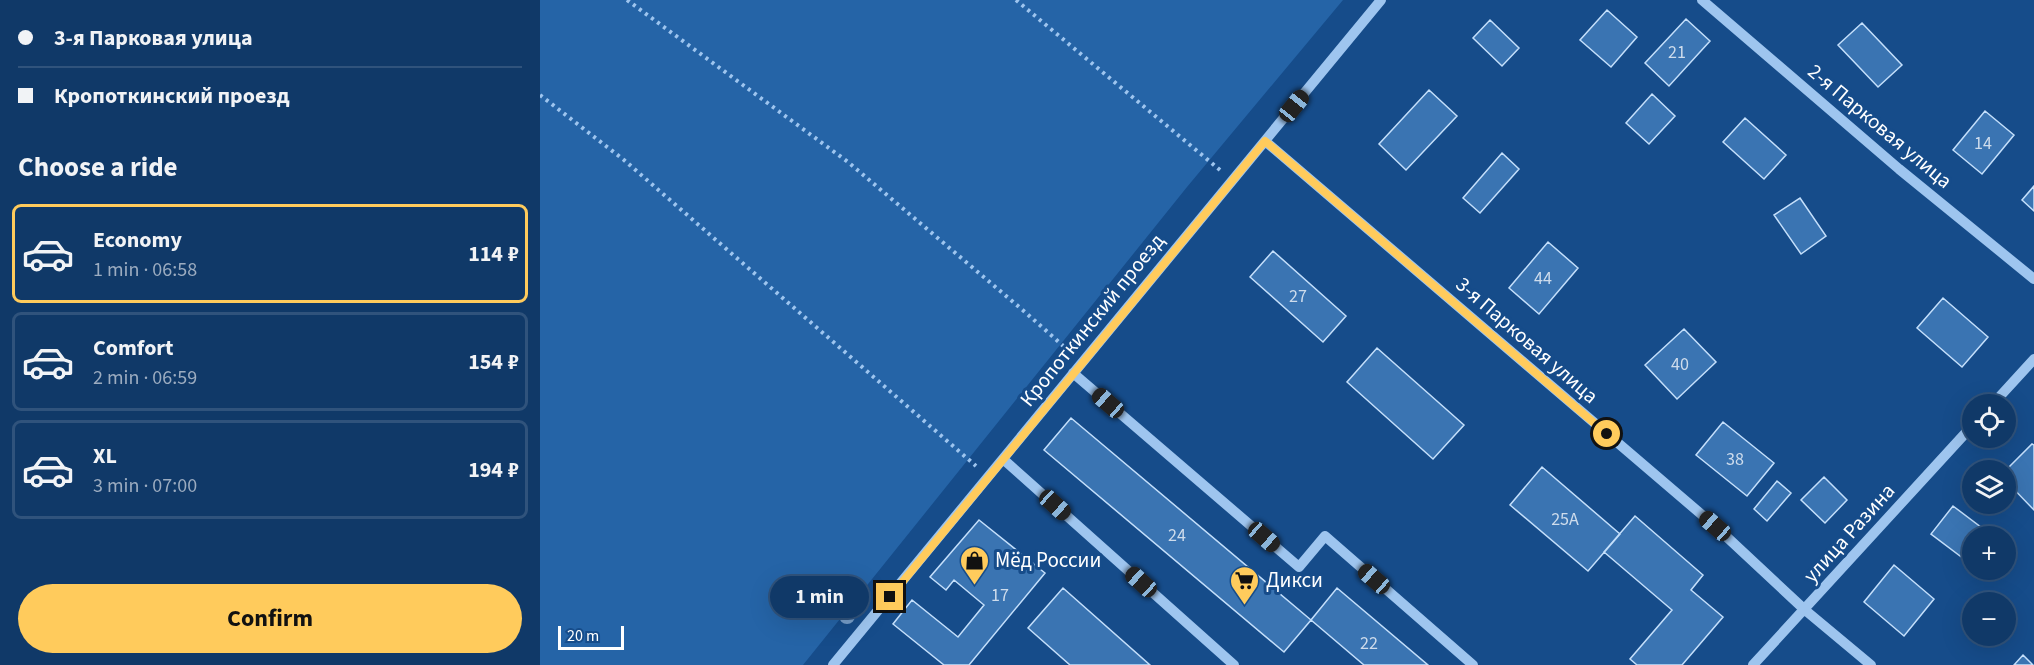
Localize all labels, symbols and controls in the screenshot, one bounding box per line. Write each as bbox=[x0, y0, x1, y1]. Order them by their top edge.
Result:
text: 3-я Парковая улица bbox=[54, 22, 253, 54]
house number: 21 bbox=[1668, 40, 1686, 65]
street label: 2-я Парковая улица bbox=[1801, 57, 1959, 195]
text: Кропоткинский проезд bbox=[54, 80, 290, 112]
car bbox=[1276, 86, 1312, 126]
house number: 14 bbox=[1974, 131, 1992, 156]
text: Choose a ride bbox=[18, 148, 178, 187]
text: Economy bbox=[93, 224, 182, 256]
icon: car bbox=[21, 227, 75, 281]
street label: Кропоткинский проезд bbox=[1013, 227, 1171, 413]
text: 114 ₽ bbox=[468, 238, 519, 270]
text: 1 min · 06:58 bbox=[93, 256, 197, 284]
house number: 44 bbox=[1534, 266, 1552, 291]
street label: 3-я Парковая улица bbox=[1449, 270, 1605, 410]
house number: 27 bbox=[1289, 284, 1307, 309]
text: Comfort bbox=[93, 332, 174, 364]
icon: car bbox=[21, 335, 75, 389]
text: 154 ₽ bbox=[468, 346, 519, 378]
house number: 40 bbox=[1671, 352, 1689, 377]
text: 2 min · 06:59 bbox=[93, 364, 197, 392]
car bbox=[1089, 384, 1127, 422]
map controls bbox=[1962, 394, 2016, 646]
button: locate bbox=[1962, 394, 2016, 448]
route start bbox=[1593, 420, 1620, 447]
text: XL bbox=[93, 440, 117, 472]
icon: car bbox=[21, 443, 75, 497]
house number: 38 bbox=[1726, 447, 1744, 472]
text: 194 ₽ bbox=[468, 454, 519, 486]
button: layers bbox=[1962, 460, 2016, 514]
text: 3 min · 07:00 bbox=[93, 472, 197, 500]
street label: улица Разина bbox=[1796, 477, 1902, 589]
car bbox=[1036, 486, 1074, 524]
house number: 25А bbox=[1551, 507, 1579, 532]
car bbox=[1696, 507, 1734, 545]
car bbox=[1245, 518, 1283, 556]
house number: 24 bbox=[1168, 523, 1186, 548]
button: + bbox=[1962, 526, 2016, 580]
shop icon: Мёд России bbox=[958, 544, 990, 586]
place label: Мёд России bbox=[995, 545, 1101, 575]
car bbox=[1355, 560, 1393, 598]
car bbox=[1122, 563, 1160, 601]
supermarket icon: Дикси bbox=[1229, 564, 1261, 606]
place label: Дикси bbox=[1266, 565, 1323, 595]
callout: 1 min bbox=[770, 576, 869, 618]
text: 1 min bbox=[795, 583, 844, 611]
route end bbox=[876, 583, 903, 610]
house number: 17 bbox=[991, 583, 1009, 608]
button: Confirm bbox=[18, 584, 522, 653]
button: − bbox=[1962, 592, 2016, 646]
scale bar bbox=[558, 623, 624, 650]
text: 20 m bbox=[567, 625, 599, 647]
house number: 22 bbox=[1360, 631, 1378, 656]

